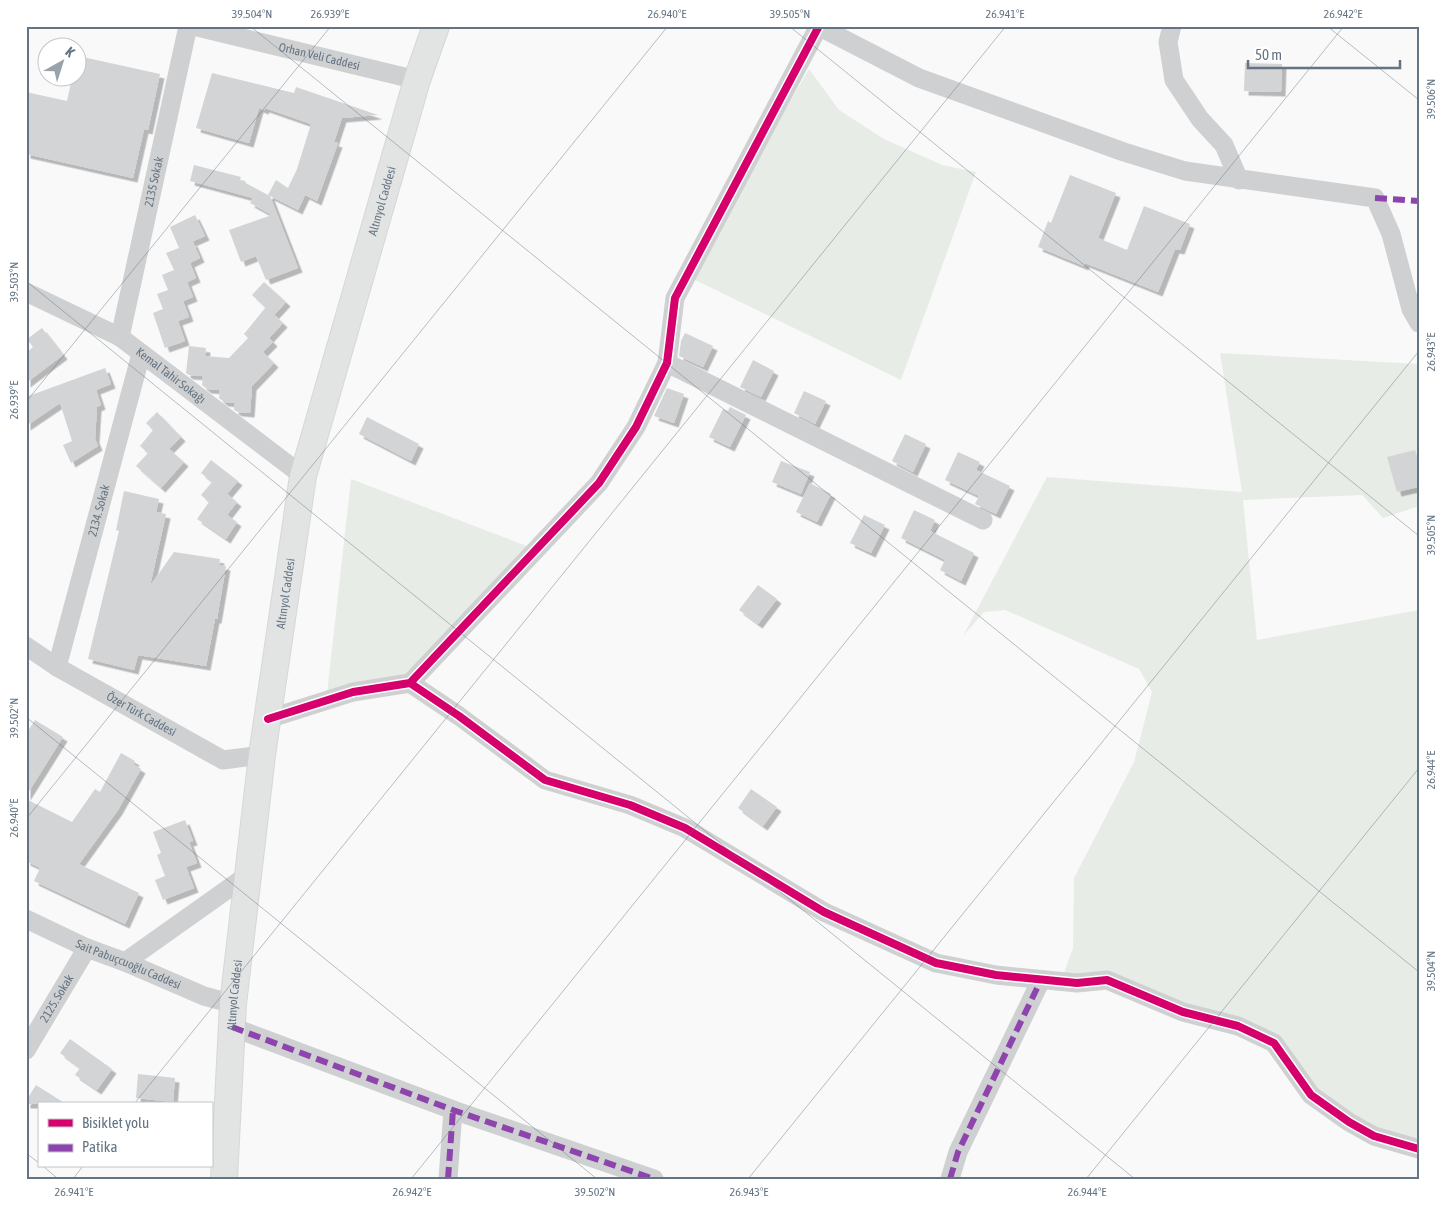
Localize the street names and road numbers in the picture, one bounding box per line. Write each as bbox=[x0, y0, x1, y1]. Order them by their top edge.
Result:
street label: Orhan Veli Caddesi bbox=[277, 40, 361, 73]
street label: 2135 Sokak bbox=[142, 155, 166, 208]
street label: Altınyol Caddesi bbox=[366, 165, 399, 237]
street label: Kemal Tahir Sokağı bbox=[133, 345, 208, 406]
street label: 2134. Sokak bbox=[85, 482, 113, 538]
street label: Altınyol Caddesi bbox=[274, 557, 298, 630]
street label: Özer Türk Caddesi bbox=[104, 689, 179, 739]
street label: Sait Pabuçcuoğlu Caddesi bbox=[73, 937, 183, 992]
street label: Altınyol Caddesi bbox=[225, 959, 245, 1031]
street label: 2125. Sokak bbox=[37, 971, 77, 1025]

